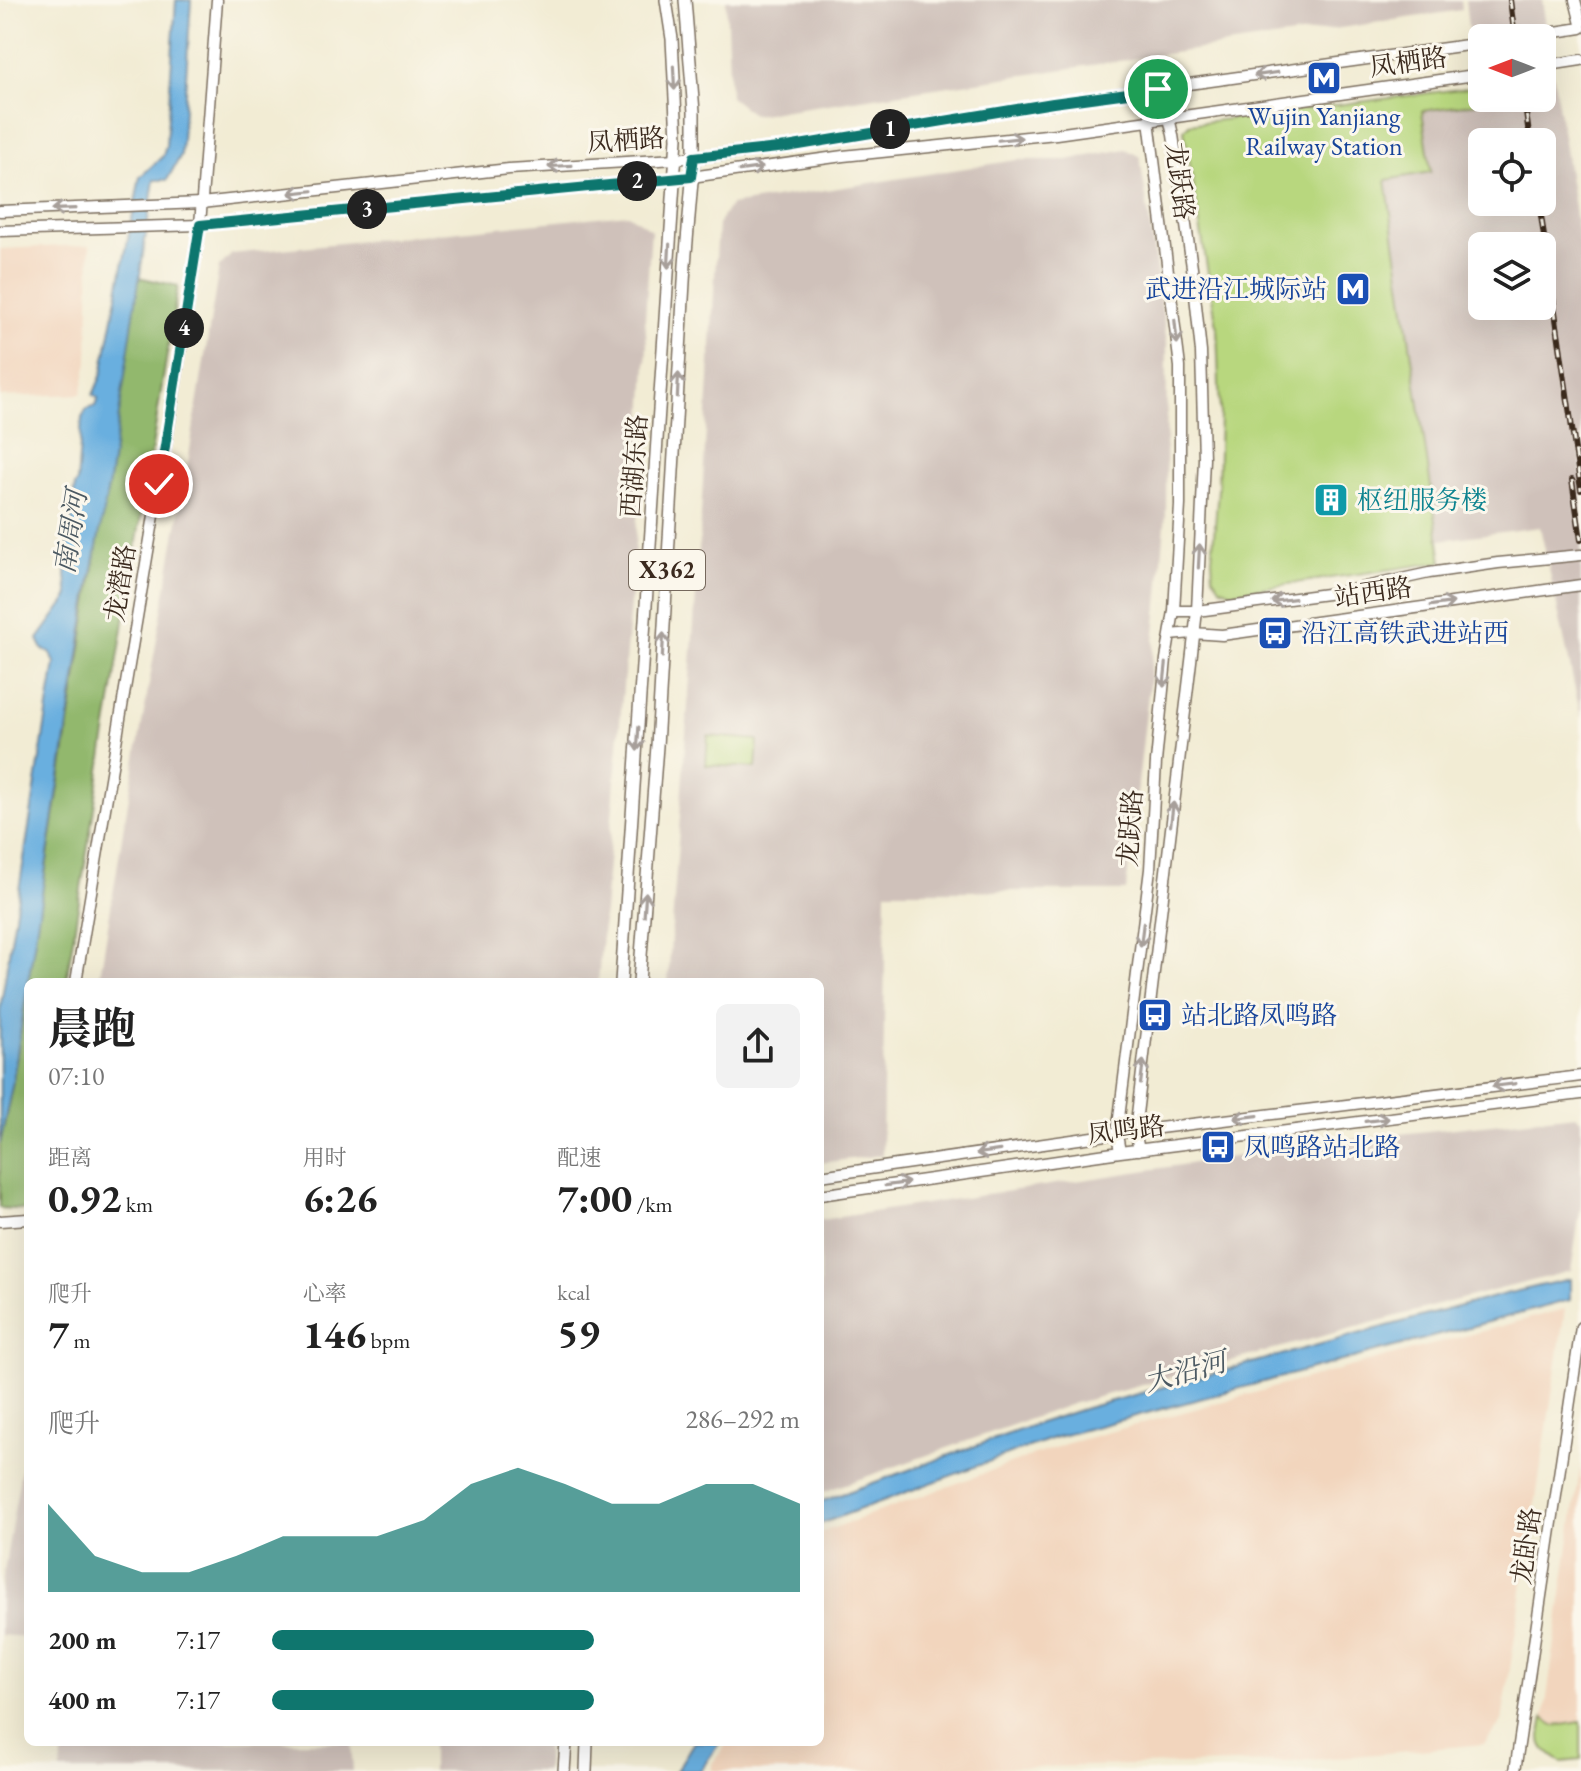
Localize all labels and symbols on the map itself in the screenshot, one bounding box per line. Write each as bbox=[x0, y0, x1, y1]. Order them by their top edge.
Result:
north arrow bbox=[1468, 24, 1556, 112]
street label: 凤栖路 bbox=[1367, 40, 1449, 84]
pin bbox=[1124, 55, 1192, 123]
metro station icon: Wujin Yanjiang Railway Station bbox=[1305, 59, 1343, 97]
one-way arrow bbox=[666, 64, 681, 91]
one-way arrow bbox=[1254, 67, 1279, 82]
place label: Wujin Yanjiang Railway Station bbox=[1245, 99, 1403, 163]
pin: 1 bbox=[870, 109, 910, 149]
street label: 凤栖路 bbox=[586, 120, 666, 160]
one-way arrow bbox=[996, 131, 1023, 146]
street label: 龙跃路 bbox=[1158, 140, 1202, 222]
one-way arrow bbox=[547, 159, 574, 174]
pin: 2 bbox=[617, 161, 657, 201]
one-way arrow bbox=[737, 161, 764, 176]
one-way arrow bbox=[288, 185, 315, 200]
pin: 3 bbox=[347, 189, 387, 229]
one-way arrow bbox=[51, 201, 78, 216]
one-way arrow bbox=[662, 242, 677, 269]
metro station icon: 武进沿江城际站 bbox=[1334, 270, 1372, 308]
place label: 武进沿江城际站 bbox=[1145, 272, 1327, 306]
pin: 4 bbox=[164, 308, 204, 348]
one-way arrow bbox=[1169, 318, 1184, 345]
one-way arrow bbox=[671, 372, 686, 399]
street label: 西湖东路 bbox=[613, 413, 655, 519]
pin bbox=[125, 450, 193, 518]
building icon: 枢纽服务楼 bbox=[1312, 481, 1350, 519]
water label: 南周河 bbox=[46, 483, 95, 576]
place label: 枢纽服务楼 bbox=[1357, 483, 1487, 517]
street label: 龙潜路 bbox=[97, 542, 143, 624]
one-way arrow bbox=[1192, 543, 1207, 570]
road number: X362 bbox=[629, 550, 705, 590]
street label: 站西路 bbox=[1332, 570, 1414, 614]
one-way arrow bbox=[1270, 592, 1297, 607]
one-way arrow bbox=[1429, 596, 1454, 611]
bus stop icon: 沿江高铁武进站西 bbox=[1256, 614, 1294, 652]
place label: 沿江高铁武进站西 bbox=[1301, 616, 1509, 650]
one-way arrow bbox=[656, 632, 671, 659]
one-way arrow bbox=[1157, 661, 1172, 688]
one-way arrow bbox=[630, 725, 645, 752]
street label: 龙跃路 bbox=[1110, 788, 1150, 868]
one-way arrow bbox=[1165, 802, 1180, 827]
one-way arrow bbox=[638, 891, 653, 918]
one-way arrow bbox=[1134, 921, 1149, 946]
bus stop icon: 站北路凤鸣路 bbox=[1136, 996, 1174, 1034]
place label: 站北路凤鸣路 bbox=[1181, 998, 1337, 1032]
one-way arrow bbox=[1135, 1059, 1150, 1086]
one-way arrow bbox=[1491, 1078, 1517, 1093]
street label: 凤鸣路 bbox=[1085, 1108, 1167, 1152]
one-way arrow bbox=[1233, 1110, 1259, 1125]
one-way arrow bbox=[1364, 1112, 1389, 1127]
bus stop icon: 凤鸣路站北路 bbox=[1199, 1128, 1237, 1166]
place label: 凤鸣路站北路 bbox=[1244, 1130, 1400, 1164]
one-way arrow bbox=[976, 1145, 1001, 1160]
one-way arrow bbox=[884, 1176, 909, 1191]
water label: 大沿河 bbox=[1140, 1341, 1235, 1399]
street label: 龙卧路 bbox=[1504, 1505, 1548, 1587]

